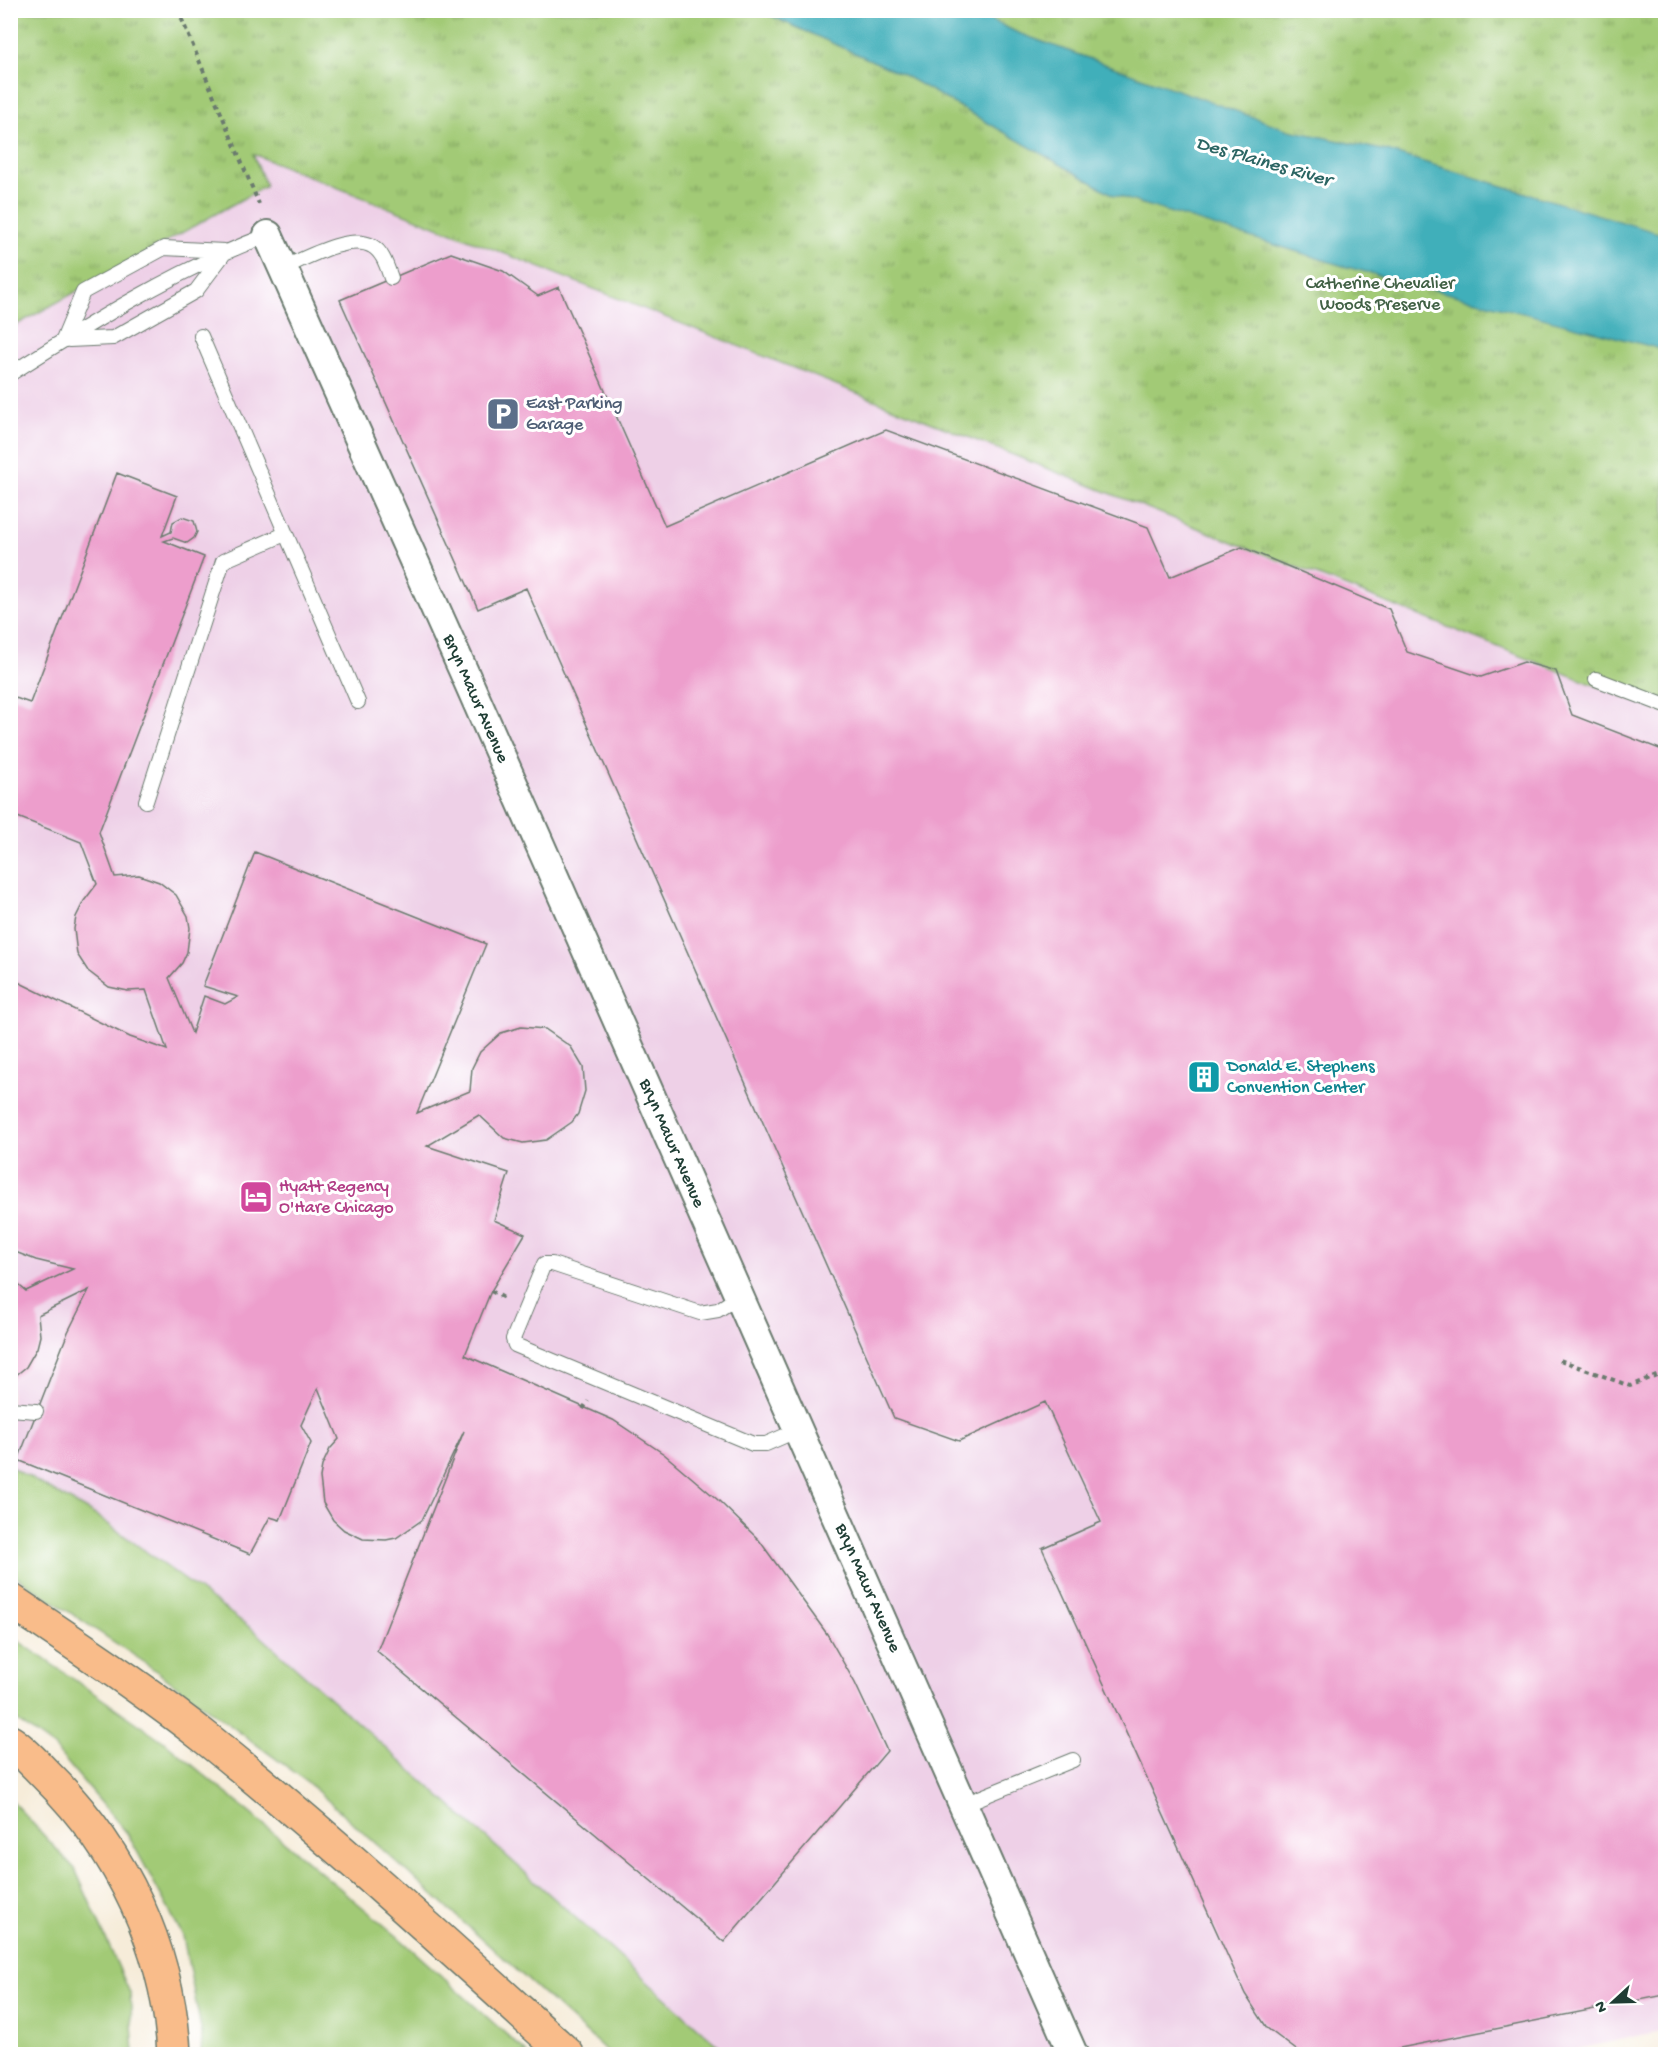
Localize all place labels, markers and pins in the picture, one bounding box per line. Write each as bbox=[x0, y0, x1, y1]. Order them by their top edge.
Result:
place label: East Parking Garage bbox=[526, 394, 622, 436]
parking icon: East Parking Garage bbox=[485, 396, 521, 432]
place label: Donald E. Stephens Convention Center bbox=[1226, 1057, 1376, 1099]
building icon: Donald E. Stephens Convention Center bbox=[1186, 1059, 1222, 1095]
place label: Hyatt Regency O'Hare Chicago bbox=[279, 1177, 394, 1219]
hotel icon: Hyatt Regency O'Hare Chicago bbox=[238, 1179, 274, 1215]

